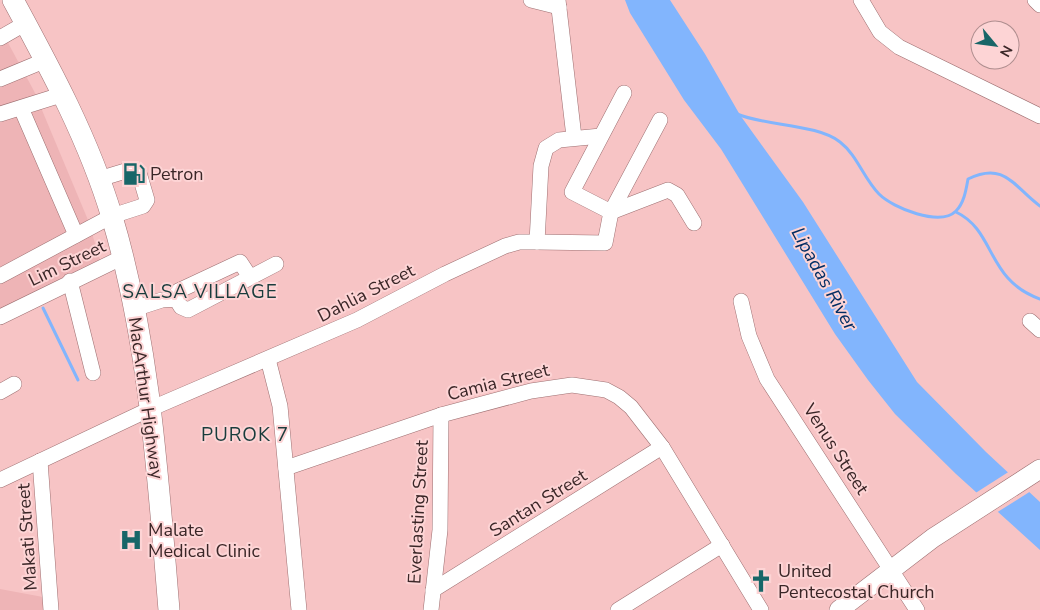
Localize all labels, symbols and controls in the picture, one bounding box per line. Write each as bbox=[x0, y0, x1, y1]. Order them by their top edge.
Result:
north arrow bbox=[970, 20, 1020, 70]
text: N bbox=[995, 42, 1017, 60]
fuel station icon: Petron bbox=[121, 161, 147, 187]
place label: Petron bbox=[150, 162, 203, 186]
water label: Lipadas River bbox=[785, 223, 864, 337]
street label: Lim Street bbox=[24, 234, 110, 292]
street label: Dahlia Street bbox=[313, 258, 419, 328]
district label: SALSA VILLAGE bbox=[122, 279, 278, 305]
street label: MacArthur Highway bbox=[123, 316, 169, 481]
street label: Camia Street bbox=[445, 358, 552, 406]
street label: Venus Street bbox=[797, 398, 875, 500]
district label: PUROK 7 bbox=[201, 422, 289, 448]
street label: Everlasting Street bbox=[402, 439, 434, 584]
street label: Santan Street bbox=[485, 463, 592, 542]
street label: Makati Street bbox=[11, 482, 43, 592]
place label: Malate Medical Clinic bbox=[148, 518, 260, 563]
hospital icon: Malate Medical Clinic bbox=[118, 527, 144, 553]
place label: United Pentecostal Church bbox=[778, 559, 934, 604]
church icon: United Pentecostal Church bbox=[748, 568, 774, 594]

